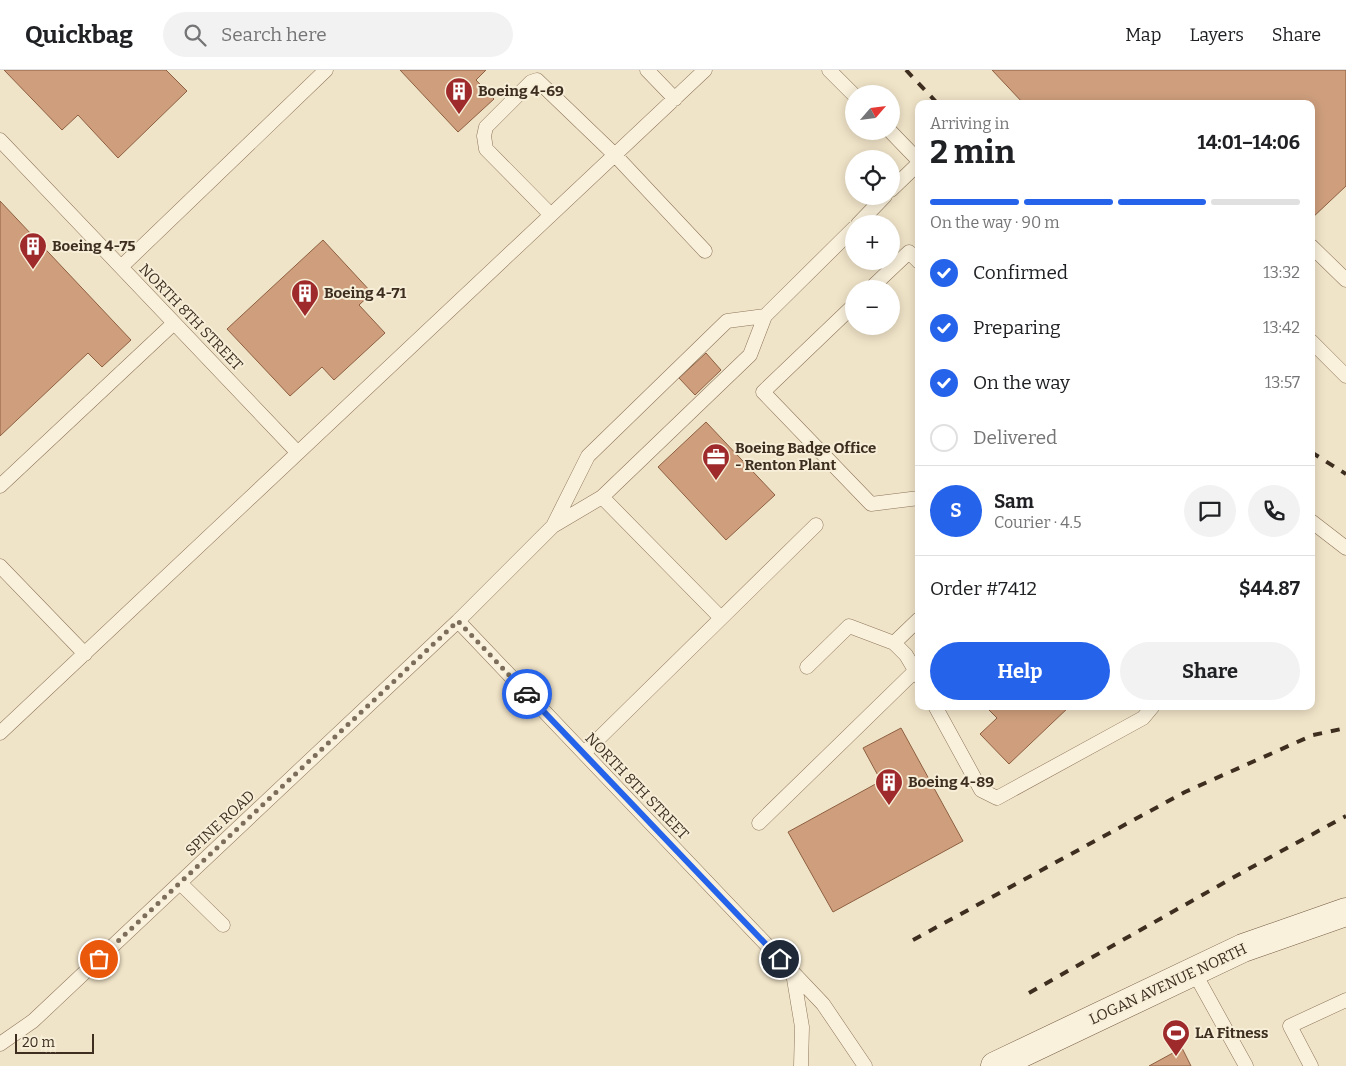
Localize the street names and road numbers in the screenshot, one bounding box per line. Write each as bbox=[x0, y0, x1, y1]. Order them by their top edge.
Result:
street label: NORTH 8TH STREET bbox=[135, 260, 247, 374]
street label: NORTH 8TH STREET bbox=[581, 729, 693, 843]
street label: SPINE ROAD bbox=[182, 786, 258, 860]
street label: LOGAN AVENUE NORTH bbox=[1086, 940, 1250, 1028]

